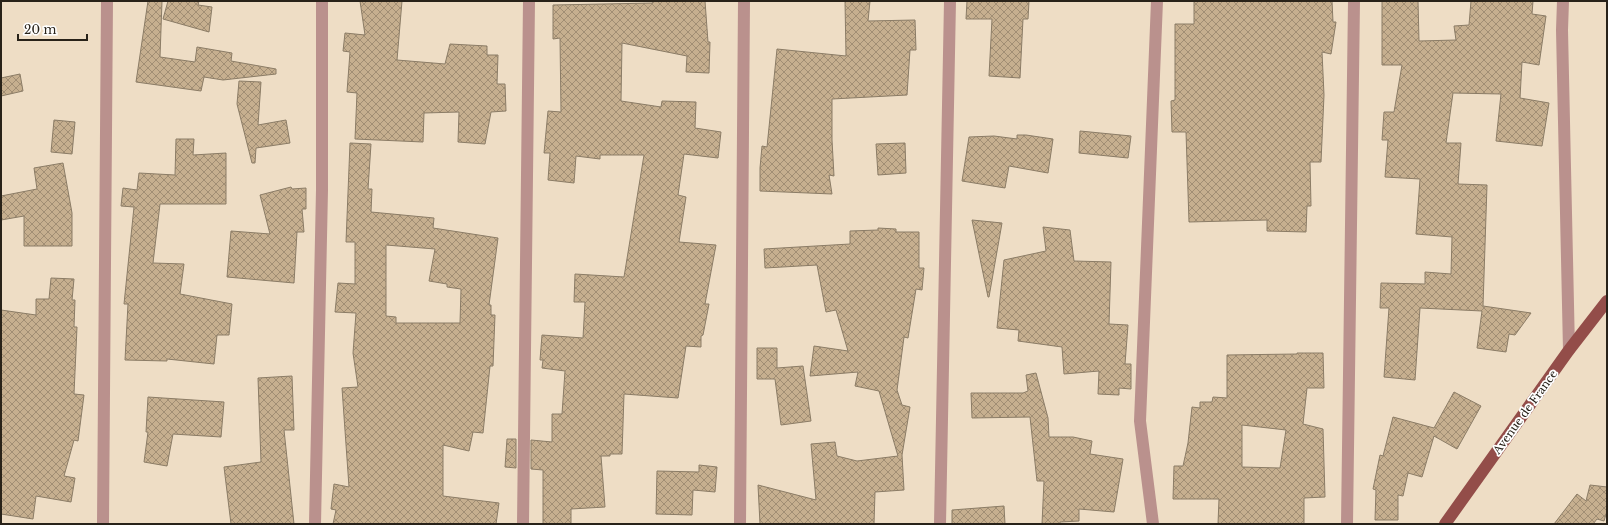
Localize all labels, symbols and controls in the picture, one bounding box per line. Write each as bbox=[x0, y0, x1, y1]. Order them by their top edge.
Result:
scale bar bbox=[18, 16, 87, 42]
text: 20 m bbox=[24, 22, 56, 37]
street label: Avenue de France bbox=[1489, 367, 1560, 458]

